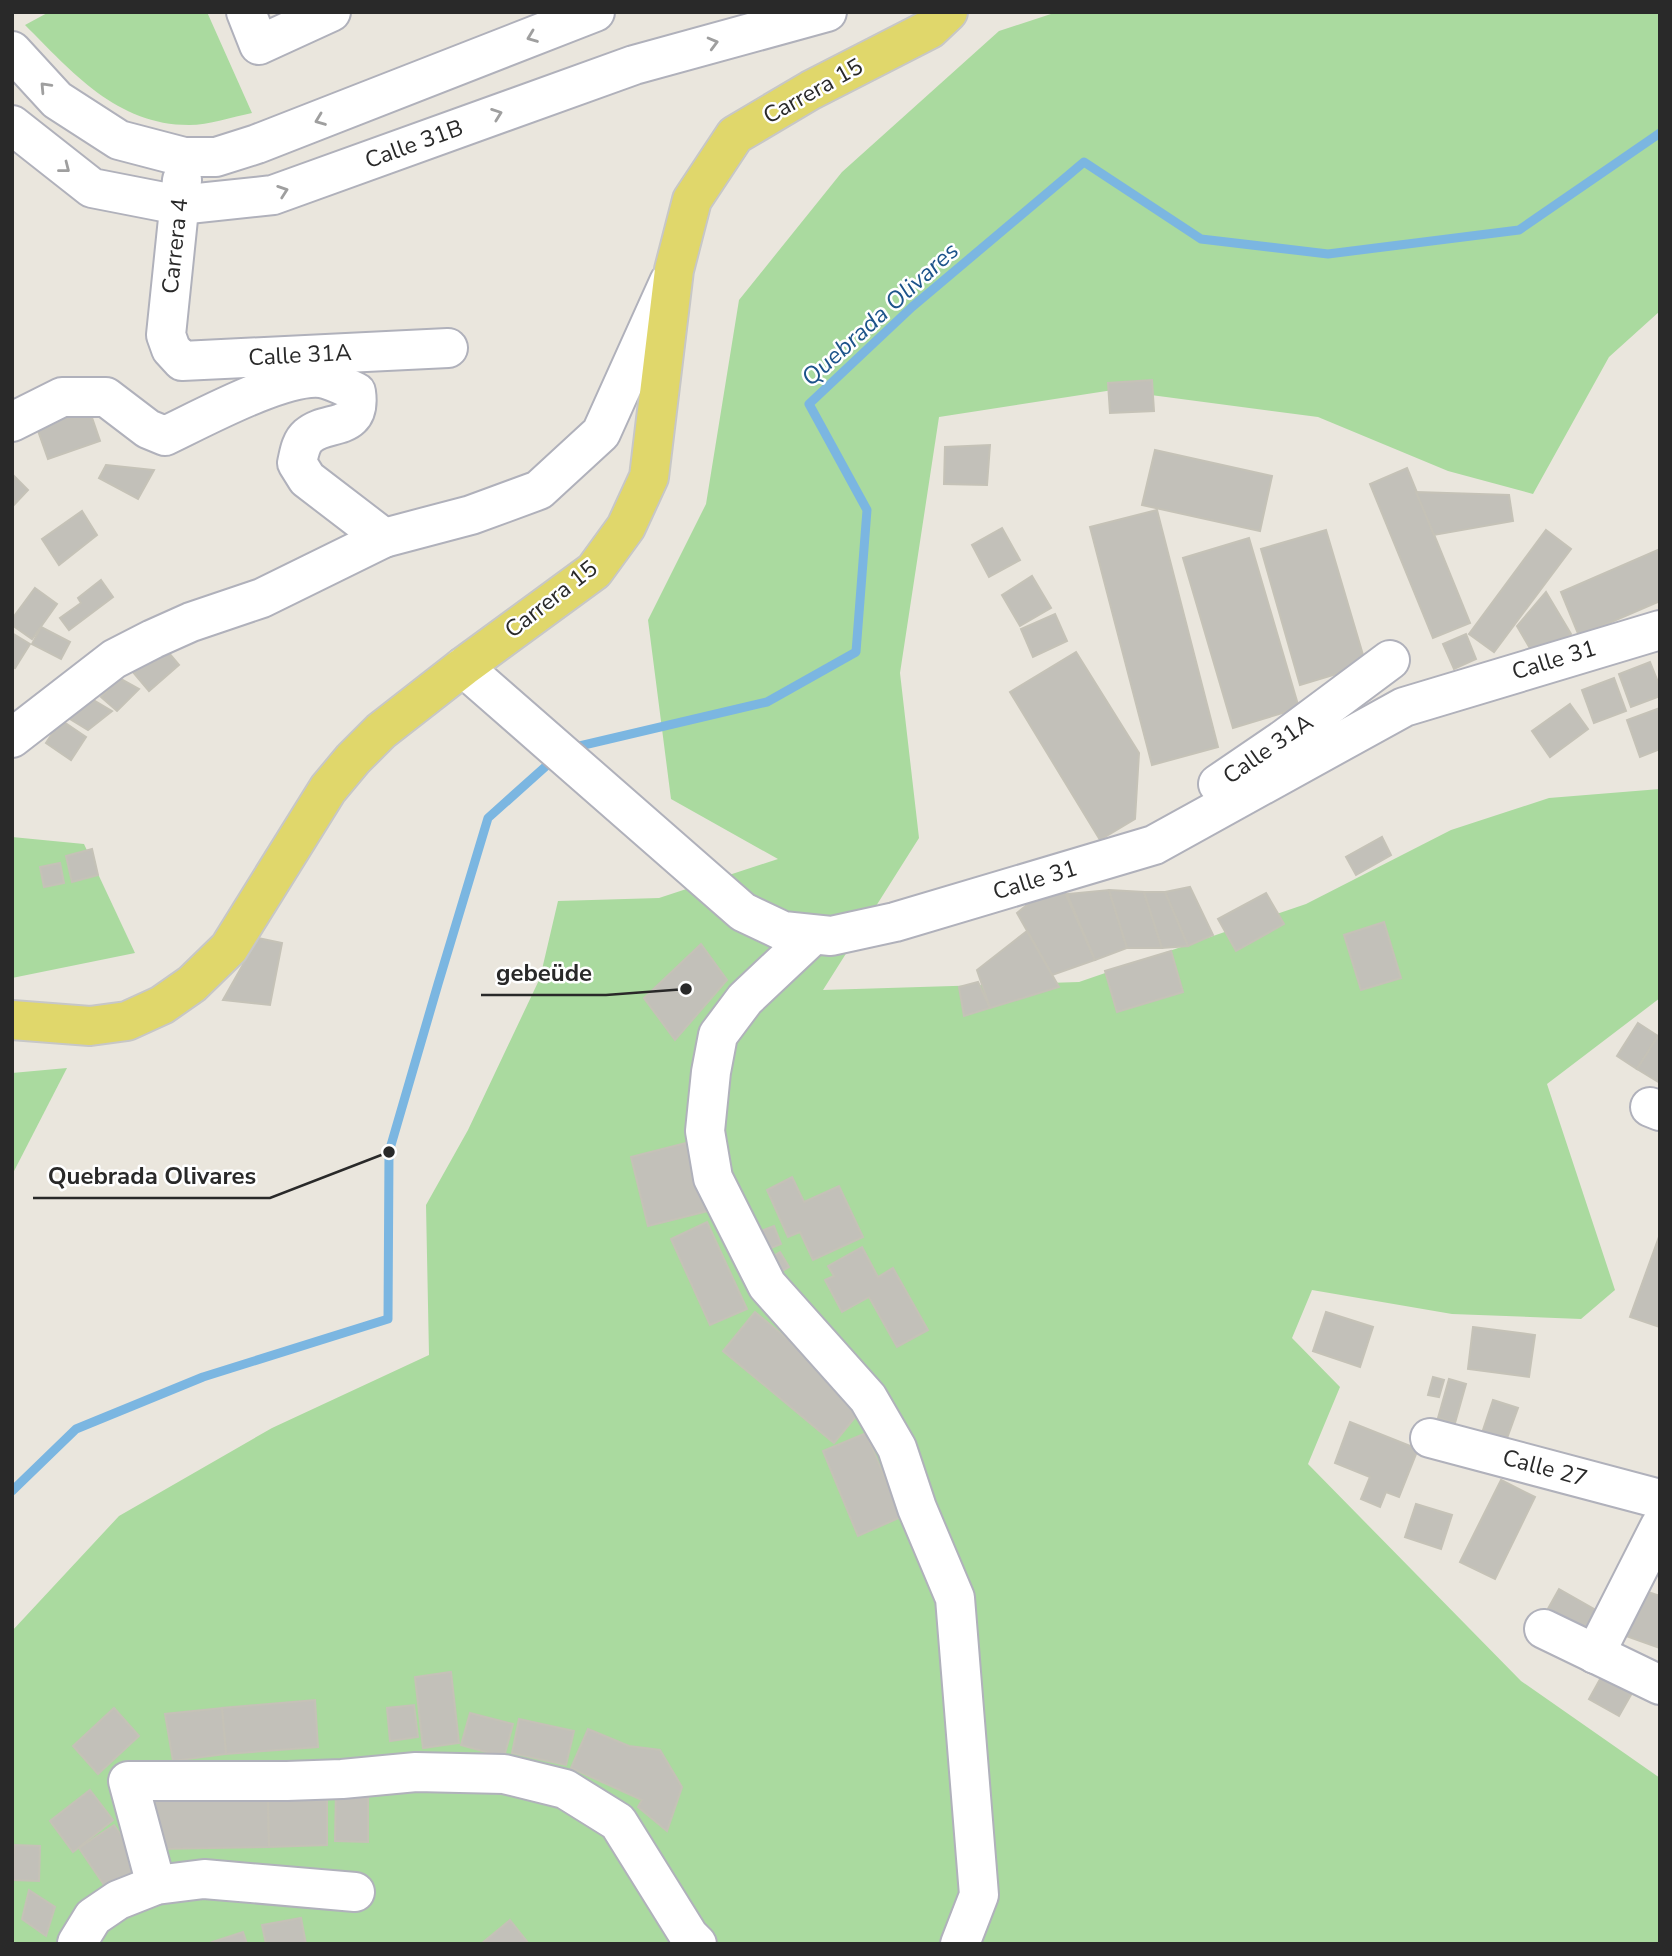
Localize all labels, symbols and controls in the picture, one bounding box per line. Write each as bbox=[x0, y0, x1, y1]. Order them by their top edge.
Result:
one-way arrow bbox=[526, 28, 538, 42]
one-way arrow bbox=[707, 37, 719, 52]
street label: Carrera 15 bbox=[758, 51, 868, 131]
one-way arrow bbox=[41, 82, 53, 95]
one-way arrow bbox=[491, 108, 503, 122]
one-way arrow bbox=[314, 111, 326, 125]
street label: Calle 31B bbox=[361, 112, 467, 176]
one-way arrow bbox=[58, 159, 70, 172]
one-way arrow bbox=[276, 185, 288, 199]
street label: Carrera 4 bbox=[155, 197, 195, 295]
water label: Quebrada Olivares bbox=[794, 235, 966, 393]
street label: Calle 31A bbox=[248, 337, 353, 373]
street label: Carrera 15 bbox=[498, 553, 604, 645]
street label: Calle 31 bbox=[1508, 633, 1600, 687]
street label: Calle 31A bbox=[1217, 707, 1319, 791]
street label: Calle 31 bbox=[989, 853, 1081, 907]
callout: gebeüde bbox=[481, 950, 606, 995]
text: gebeüde bbox=[496, 957, 592, 989]
callout: Quebrada Olivares bbox=[33, 1153, 270, 1198]
text: Quebrada Olivares bbox=[48, 1160, 256, 1192]
street label: Calle 27 bbox=[1499, 1442, 1591, 1494]

